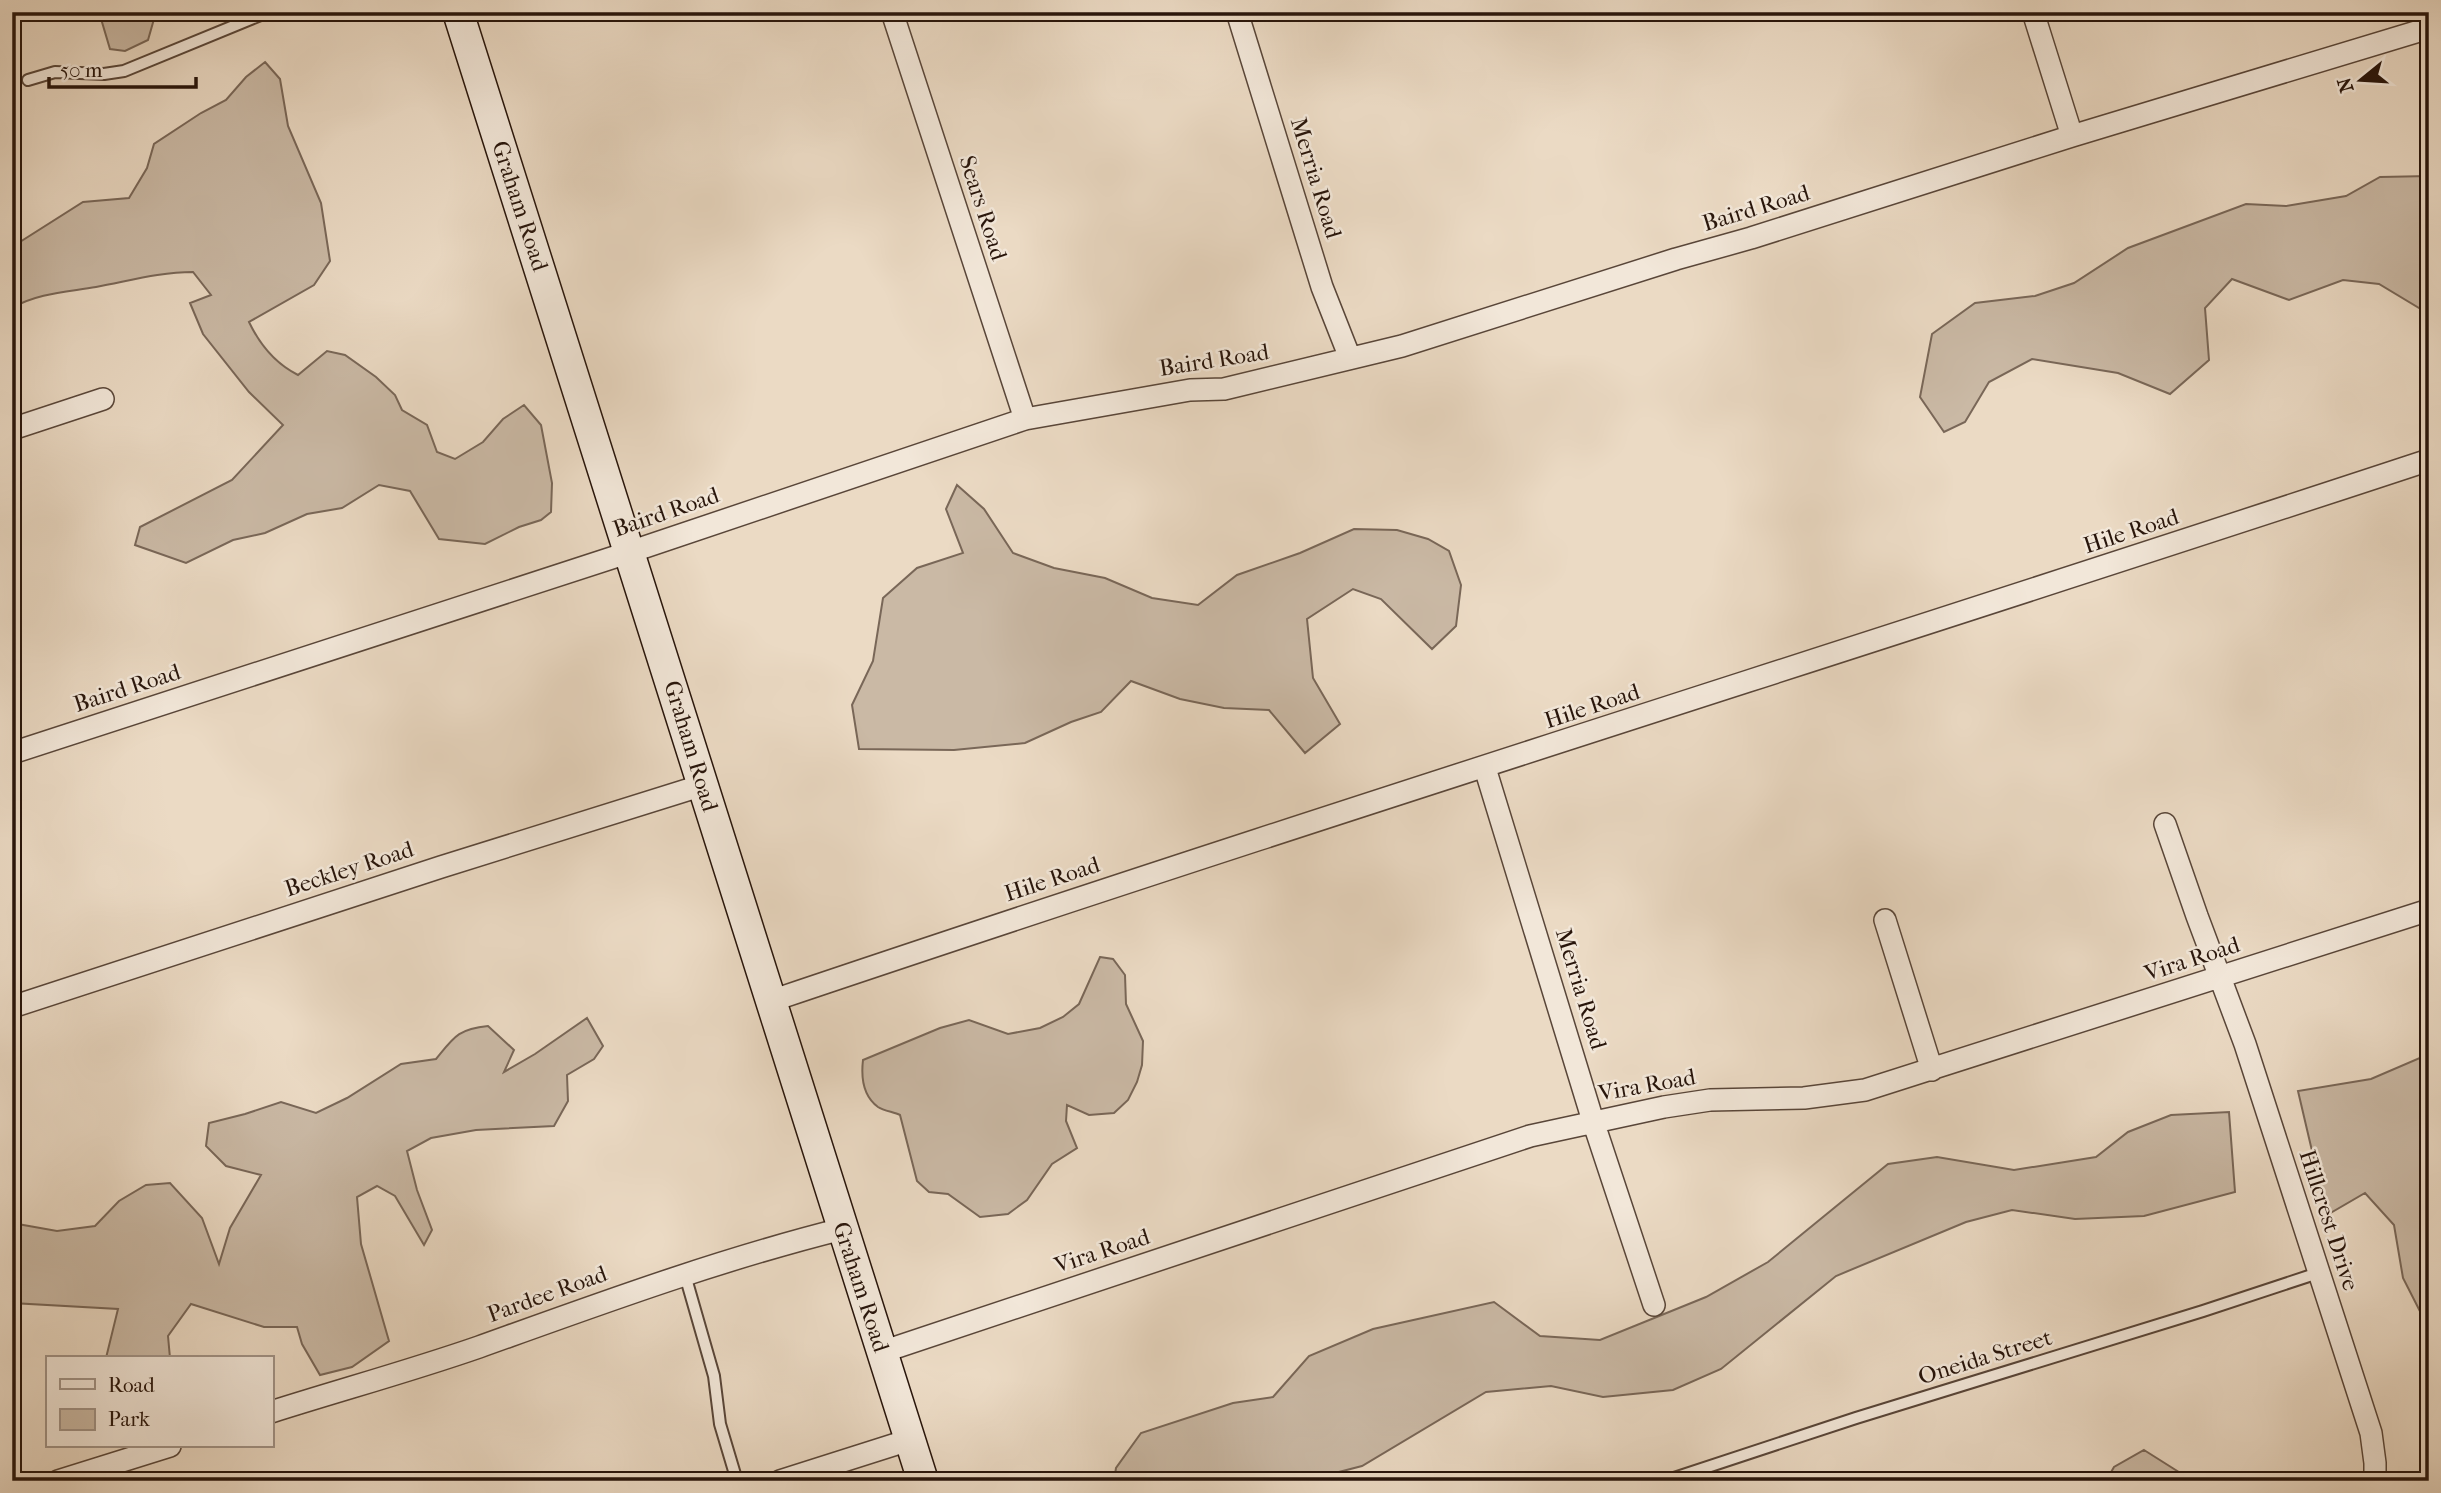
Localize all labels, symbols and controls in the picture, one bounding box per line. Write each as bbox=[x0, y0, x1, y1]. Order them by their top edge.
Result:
scale bar bbox=[49, 46, 196, 90]
north arrow bbox=[2326, 46, 2396, 116]
text: 50 m bbox=[60, 58, 103, 82]
text: N bbox=[2333, 74, 2358, 95]
street label: Merria Road bbox=[1285, 114, 1347, 242]
street label: Graham Road bbox=[486, 137, 554, 275]
street label: Sears Road bbox=[953, 152, 1013, 264]
street label: Baird Road bbox=[1699, 179, 1813, 237]
street label: Baird Road bbox=[1157, 338, 1271, 382]
street label: Baird Road bbox=[609, 481, 723, 543]
street label: Hile Road bbox=[2080, 503, 2183, 559]
street label: Baird Road bbox=[70, 658, 184, 718]
street label: Graham Road bbox=[658, 677, 724, 815]
street label: Hile Road bbox=[1541, 678, 1644, 734]
street label: Beckley Road bbox=[281, 835, 417, 903]
street label: Hile Road bbox=[1001, 851, 1104, 907]
street label: Merria Road bbox=[1550, 925, 1612, 1053]
street label: Vira Road bbox=[2140, 931, 2243, 987]
street label: Vira Road bbox=[1595, 1063, 1698, 1107]
street label: Hillcrest Drive bbox=[2294, 1146, 2364, 1294]
street label: Graham Road bbox=[827, 1218, 895, 1356]
street label: Vira Road bbox=[1050, 1223, 1153, 1279]
street label: Pardee Road bbox=[484, 1260, 611, 1328]
street label: Oneida Street bbox=[1915, 1324, 2055, 1390]
legend bbox=[46, 1356, 273, 1448]
text: Road bbox=[108, 1373, 155, 1397]
text: Park bbox=[108, 1407, 150, 1431]

